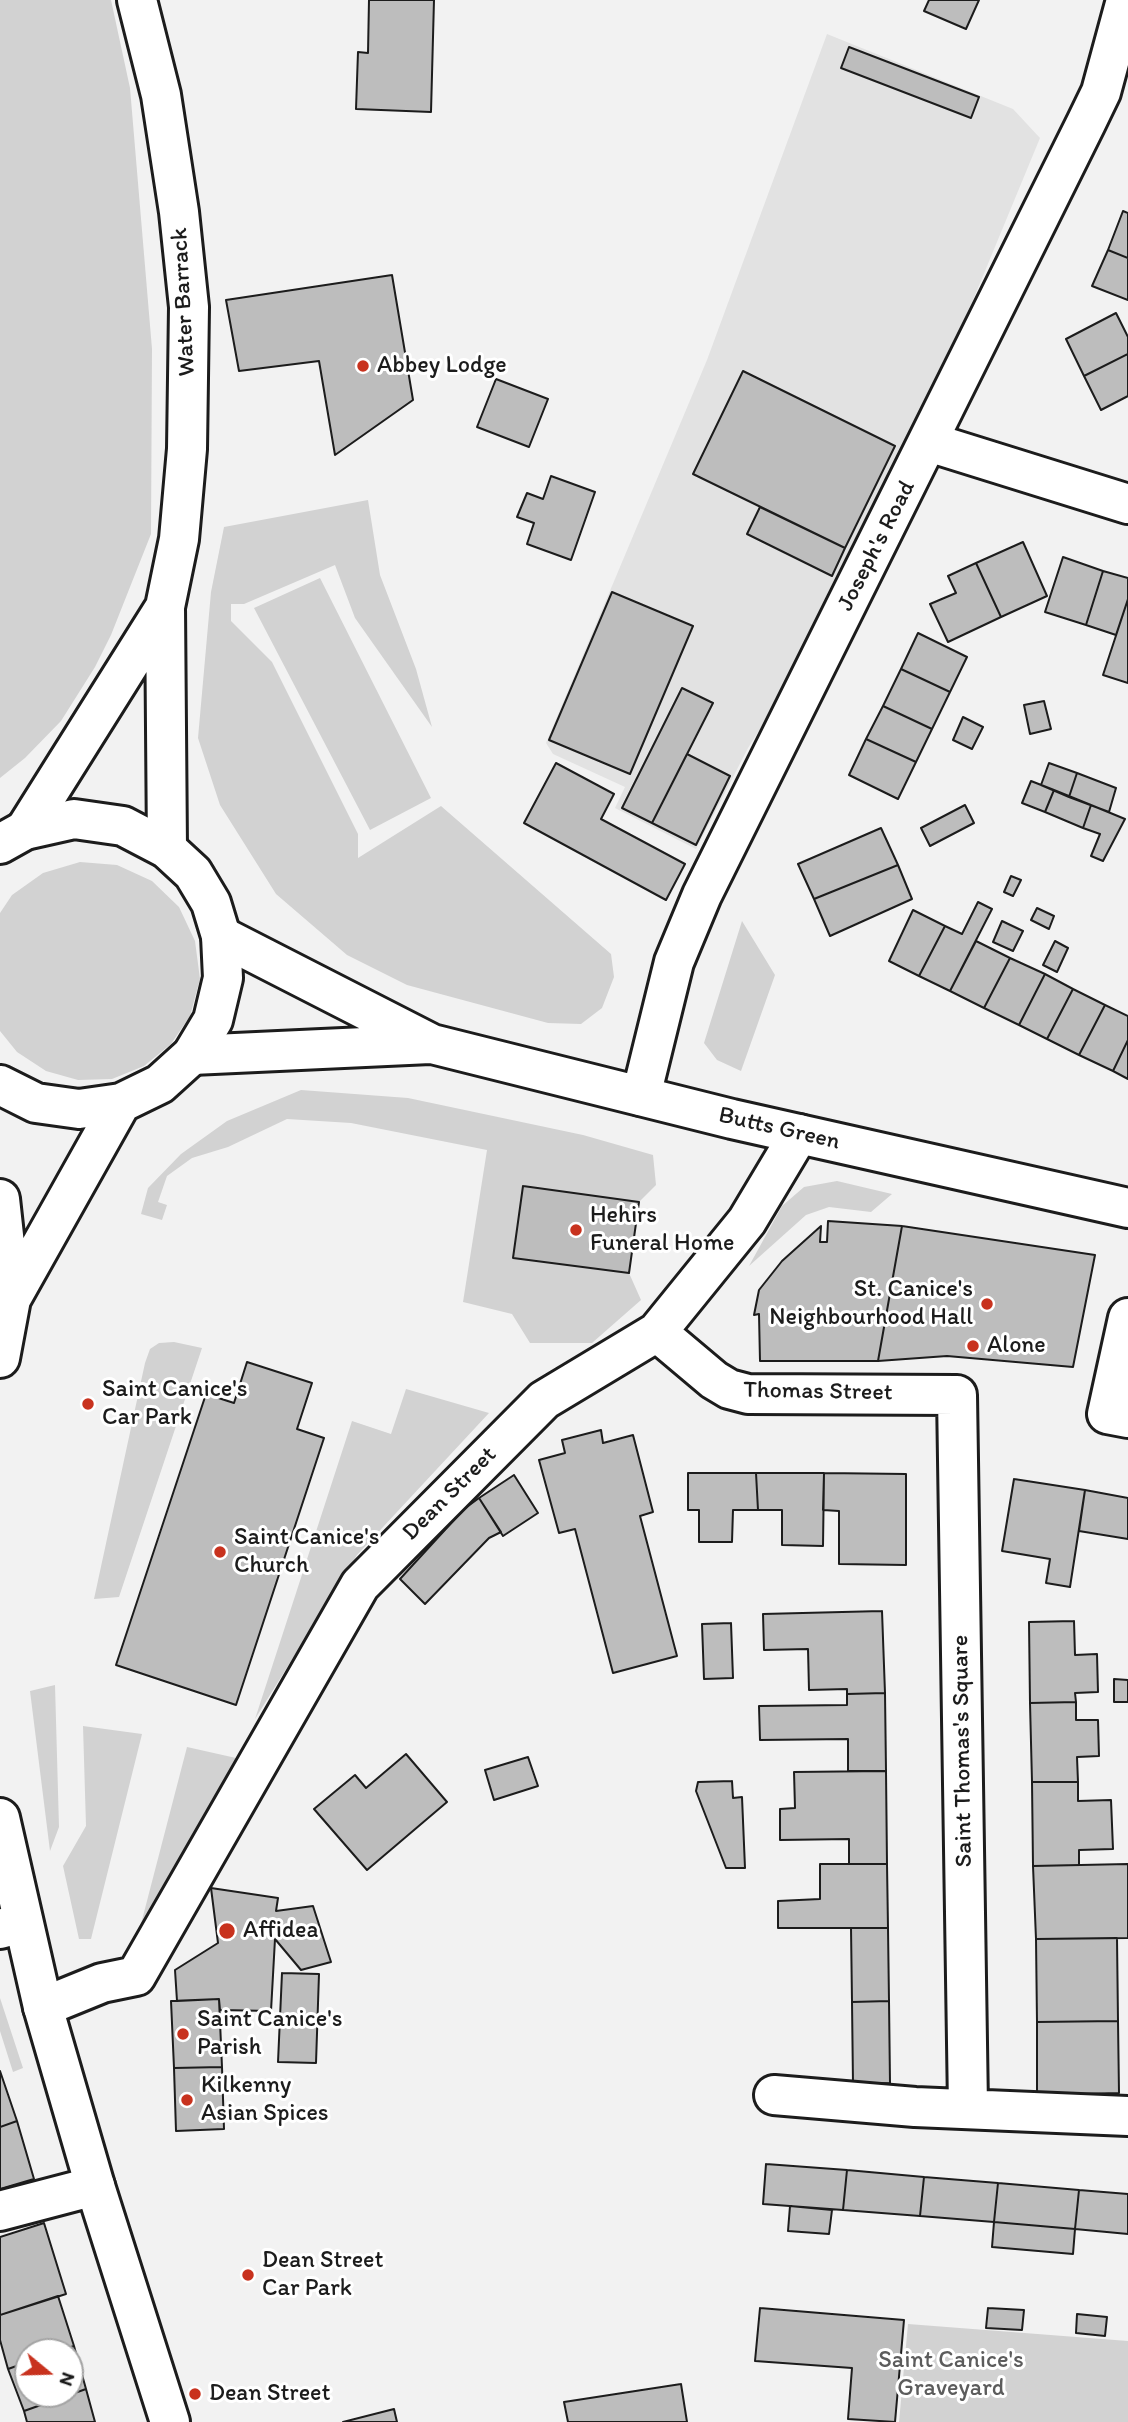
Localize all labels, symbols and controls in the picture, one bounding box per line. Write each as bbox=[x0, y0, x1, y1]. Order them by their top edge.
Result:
street label: Water Barrack bbox=[166, 227, 202, 377]
place label: Abbey Lodge bbox=[377, 352, 507, 380]
marker: Abbey Lodge bbox=[355, 358, 371, 374]
street label: Joseph's Road bbox=[832, 476, 922, 616]
street label: Butts Green bbox=[716, 1101, 842, 1157]
place label: Hehirs Funeral Home bbox=[590, 1202, 735, 1258]
marker: Hehirs Funeral Home bbox=[568, 1222, 584, 1238]
place label: St. Canice's Neighbourhood Hall bbox=[769, 1276, 973, 1332]
marker: St. Canice's Neighbourhood Hall bbox=[979, 1296, 995, 1312]
place label: Alone bbox=[987, 1332, 1046, 1360]
marker: Alone bbox=[965, 1338, 981, 1354]
place label: Saint Canice's Car Park bbox=[102, 1376, 247, 1432]
street label: Thomas Street bbox=[743, 1376, 893, 1408]
marker: Saint Canice's Car Park bbox=[80, 1396, 96, 1412]
street label: Dean Street bbox=[397, 1441, 503, 1547]
place label: Saint Canice's Church bbox=[234, 1524, 379, 1580]
marker: Saint Canice's Church bbox=[212, 1544, 228, 1560]
street label: Saint Thomas's Square bbox=[947, 1634, 979, 1868]
place label: Affidea bbox=[243, 1917, 318, 1945]
marker: Affidea bbox=[217, 1921, 237, 1941]
place label: Saint Canice's Parish bbox=[197, 2006, 342, 2062]
marker: Saint Canice's Parish bbox=[175, 2026, 191, 2042]
place label: Kilkenny Asian Spices bbox=[201, 2072, 329, 2128]
marker: Kilkenny Asian Spices bbox=[179, 2092, 195, 2108]
place label: Dean Street Car Park bbox=[262, 2247, 384, 2303]
marker: Dean Street Car Park bbox=[240, 2267, 256, 2283]
north arrow bbox=[14, 2338, 84, 2408]
park label: Saint Canice's Graveyard bbox=[878, 2347, 1024, 2403]
text: N bbox=[54, 2370, 80, 2389]
place label: Dean Street bbox=[209, 2380, 331, 2408]
marker: Dean Street bbox=[187, 2386, 203, 2402]

